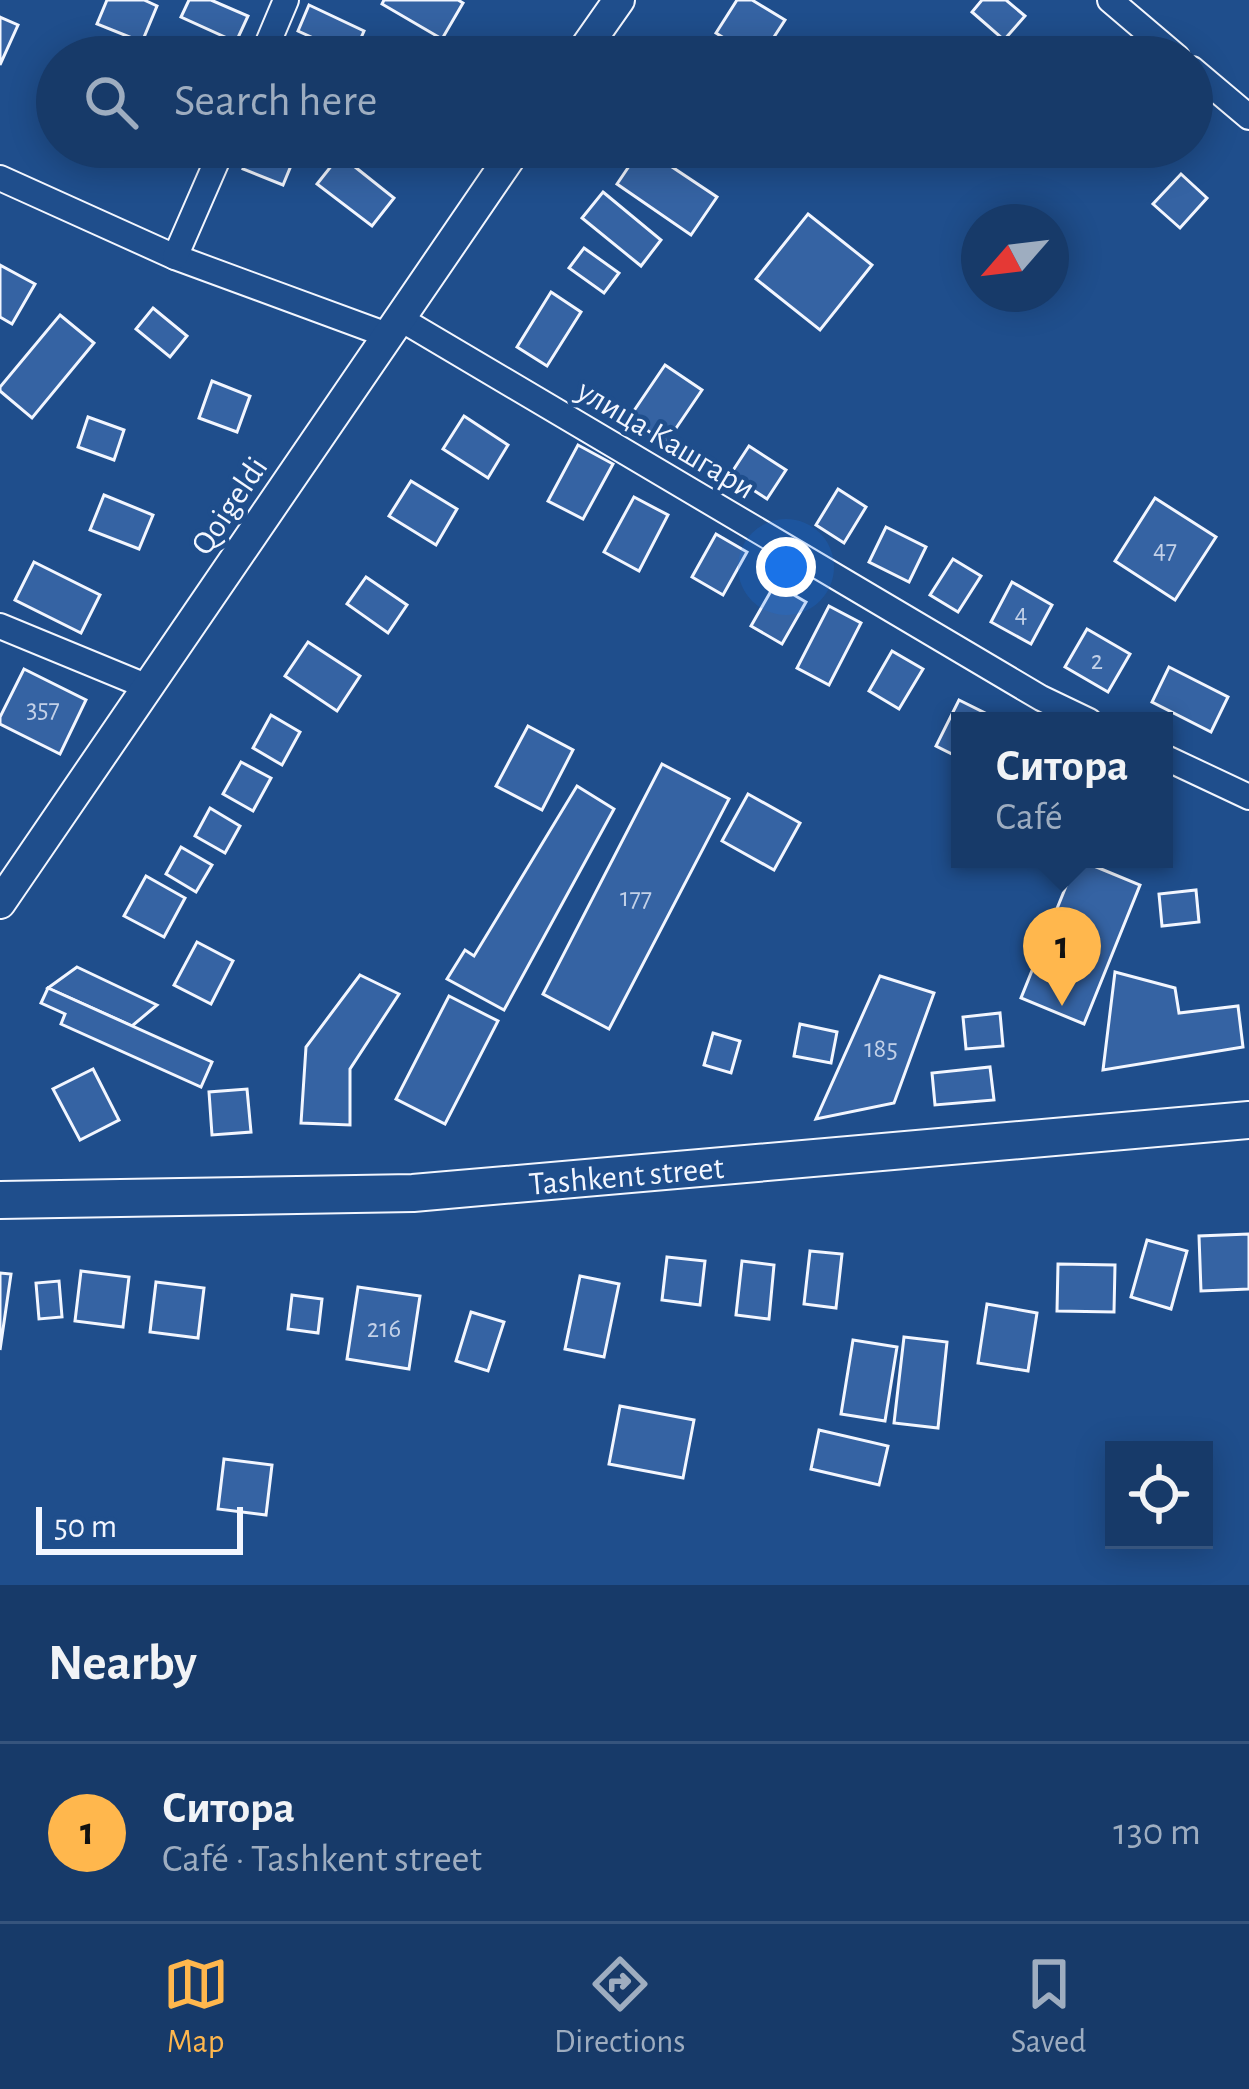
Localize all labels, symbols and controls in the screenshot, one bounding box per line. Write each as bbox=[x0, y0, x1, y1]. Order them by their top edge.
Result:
search box bbox=[36, 36, 1213, 168]
icon: search bbox=[78, 69, 144, 135]
text: Search here bbox=[174, 79, 377, 124]
north arrow bbox=[961, 204, 1069, 312]
street label: улица Кашгари bbox=[570, 374, 760, 506]
street label: Qoigeldi bbox=[186, 452, 274, 561]
house number: 47 bbox=[1153, 536, 1177, 563]
your location bbox=[756, 537, 816, 597]
house number: 4 bbox=[1015, 600, 1028, 627]
house number: 2 bbox=[1091, 647, 1103, 674]
house number: 357 bbox=[26, 695, 60, 722]
popup bbox=[951, 712, 1173, 868]
text: Ситора bbox=[996, 744, 1128, 789]
text: Café bbox=[996, 798, 1063, 837]
house number: 177 bbox=[620, 884, 652, 911]
pin: 1 bbox=[1023, 907, 1101, 1006]
house number: 185 bbox=[864, 1035, 898, 1062]
street label: Tashkent street bbox=[527, 1152, 726, 1202]
house number: 216 bbox=[367, 1315, 401, 1342]
map controls bbox=[1105, 1441, 1213, 1549]
button: locate bbox=[1105, 1441, 1213, 1549]
scale bar bbox=[36, 1501, 243, 1554]
text: 50 m bbox=[54, 1511, 117, 1544]
text: Nearby bbox=[48, 1638, 197, 1689]
text: Ситора bbox=[162, 1786, 295, 1831]
text: 1 bbox=[80, 1813, 94, 1852]
text: 130 m bbox=[1113, 1813, 1201, 1852]
text: Café · Tashkent street bbox=[162, 1840, 482, 1879]
tab: Map bbox=[163, 1951, 229, 2063]
tab: Directions bbox=[554, 1951, 685, 2063]
tab: Saved bbox=[1011, 1951, 1086, 2063]

